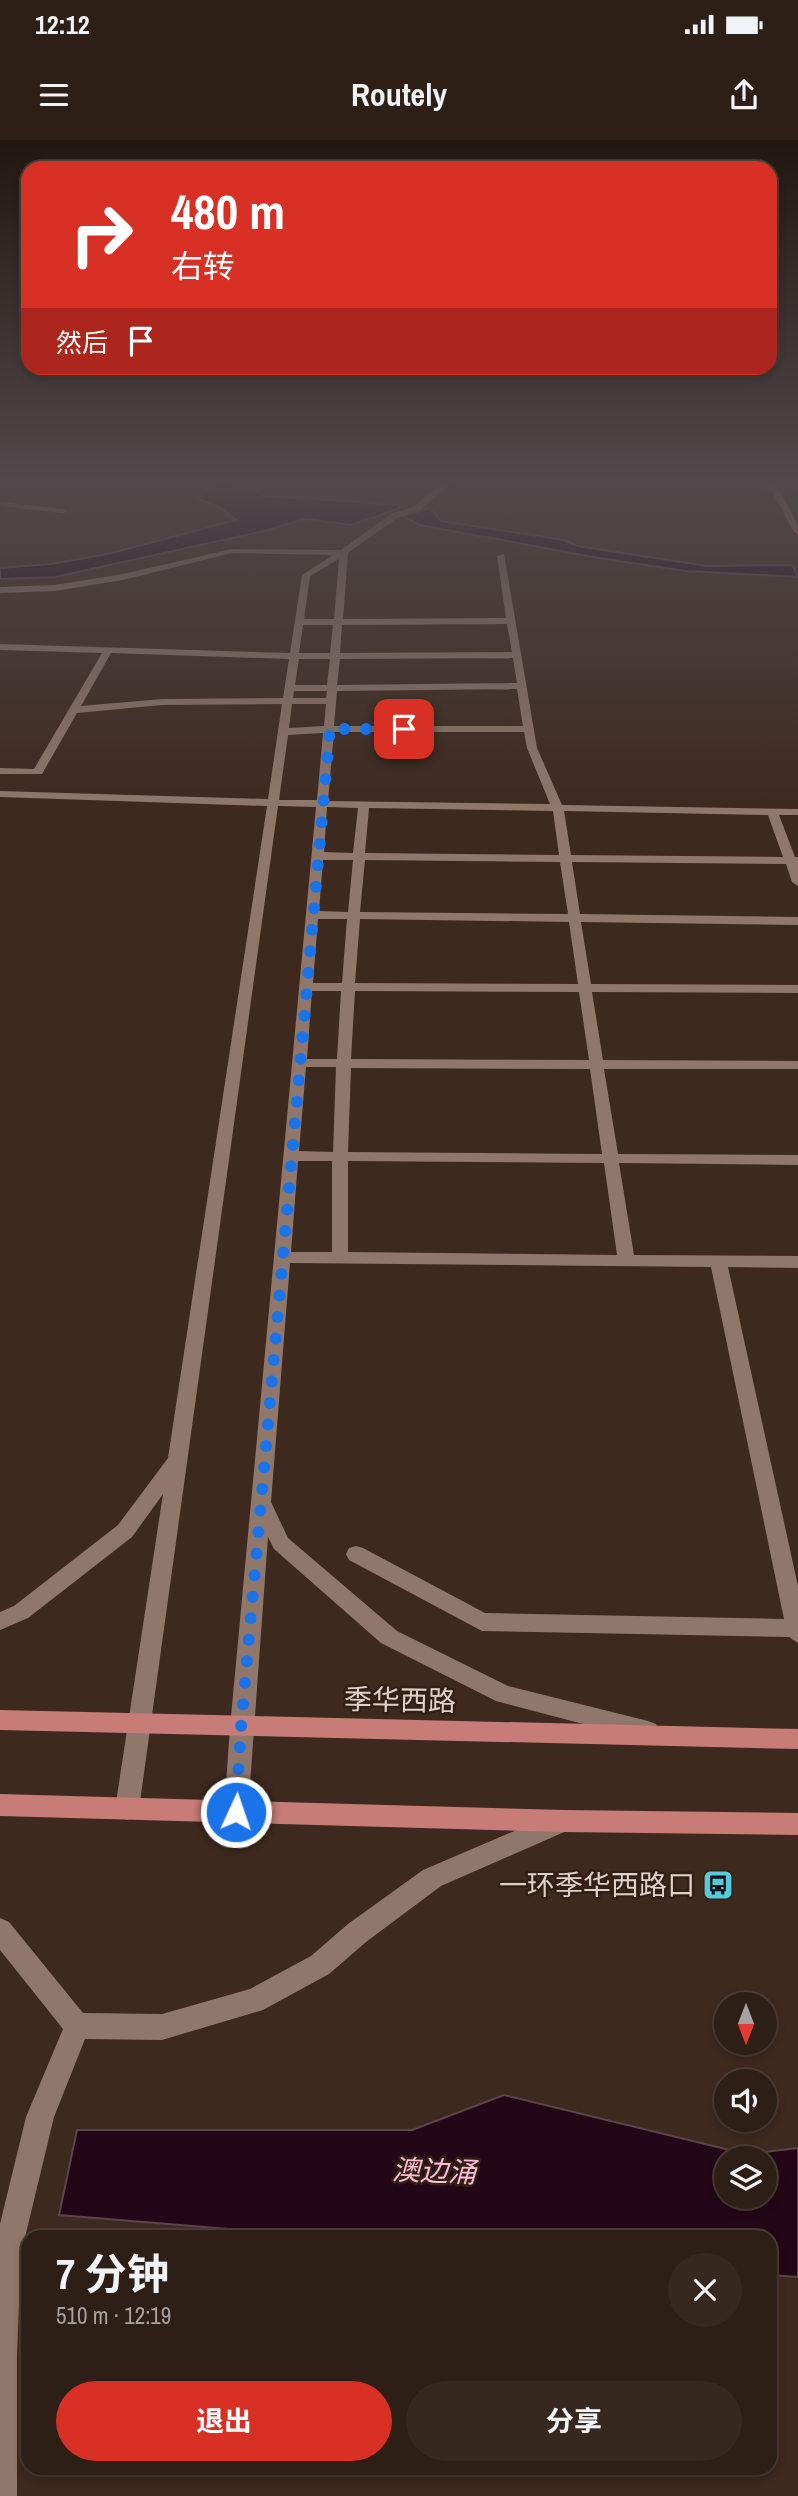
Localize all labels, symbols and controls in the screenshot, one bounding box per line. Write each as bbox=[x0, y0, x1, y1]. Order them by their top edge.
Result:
text: 12:12 bbox=[35, 7, 90, 42]
text: Routely bbox=[351, 73, 447, 116]
icon: menu bbox=[35, 76, 73, 114]
icon: share bbox=[725, 76, 763, 114]
text: 480 m bbox=[171, 178, 285, 244]
icon: right bbox=[56, 189, 147, 280]
text: 右转 bbox=[171, 245, 235, 288]
icon: arrive bbox=[122, 322, 160, 360]
text: 然后 bbox=[56, 325, 108, 360]
pin bbox=[374, 699, 434, 759]
icon: arrive bbox=[385, 710, 423, 748]
street label: 季华西路 bbox=[344, 1680, 456, 1720]
position arrow bbox=[199, 1775, 273, 1849]
place label: 一环季华西路口 bbox=[499, 1866, 695, 1904]
bus stop icon: 一环季华西路口 bbox=[701, 1868, 735, 1902]
north arrow bbox=[714, 1992, 777, 2054]
map controls bbox=[714, 1992, 777, 2209]
button: sound bbox=[714, 2069, 777, 2132]
button: layers bbox=[714, 2146, 777, 2209]
water label: 澳边涌 bbox=[391, 2151, 480, 2192]
text: 7 分钟 bbox=[56, 2246, 169, 2302]
button: close bbox=[668, 2253, 742, 2327]
text: 510 m · 12:19 bbox=[56, 2300, 171, 2331]
button: 退出 bbox=[56, 2381, 392, 2461]
button: 分享 bbox=[406, 2381, 742, 2461]

